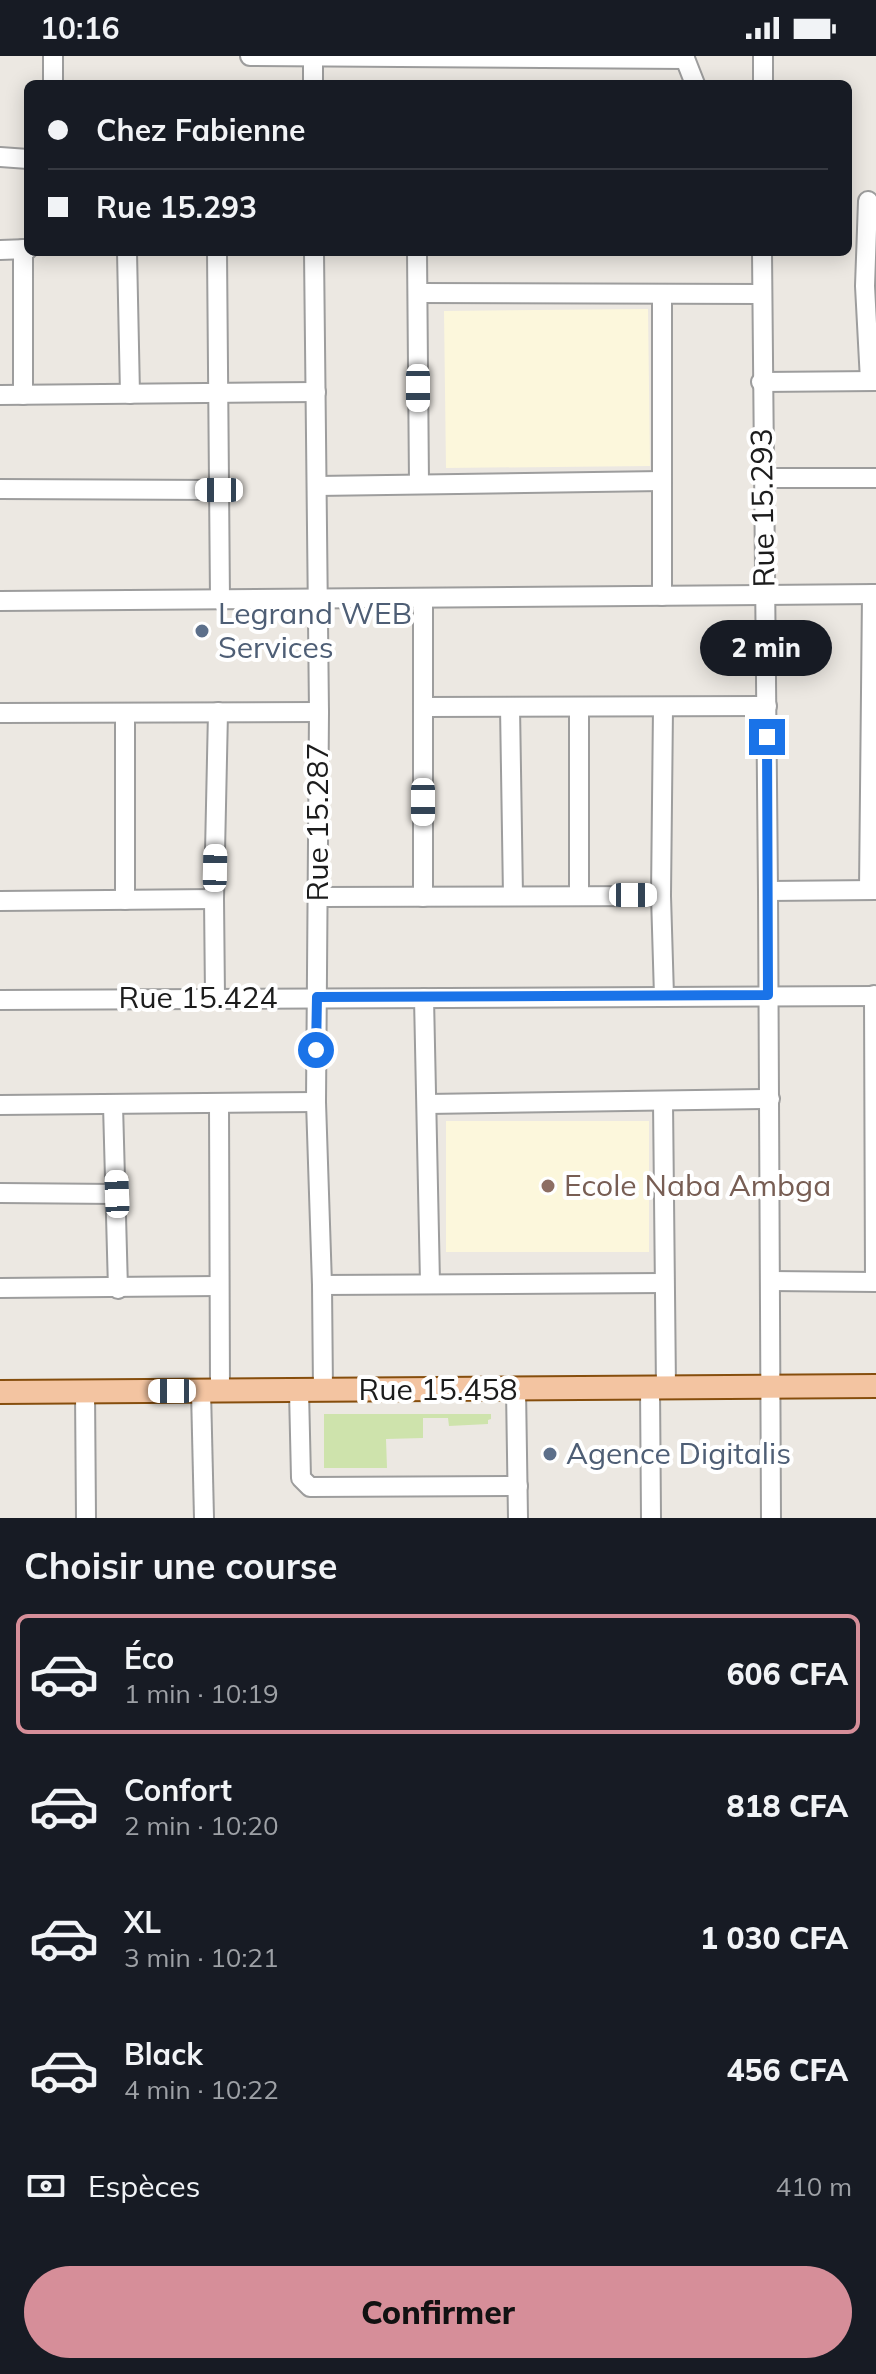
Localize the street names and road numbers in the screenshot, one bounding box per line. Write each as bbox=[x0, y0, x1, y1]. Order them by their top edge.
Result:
street label: Rue 15.293 bbox=[742, 428, 782, 588]
street label: Rue 15.287 bbox=[298, 742, 336, 902]
street label: Rue 15.424 bbox=[118, 978, 278, 1016]
street label: Rue 15.458 bbox=[358, 1370, 518, 1408]

